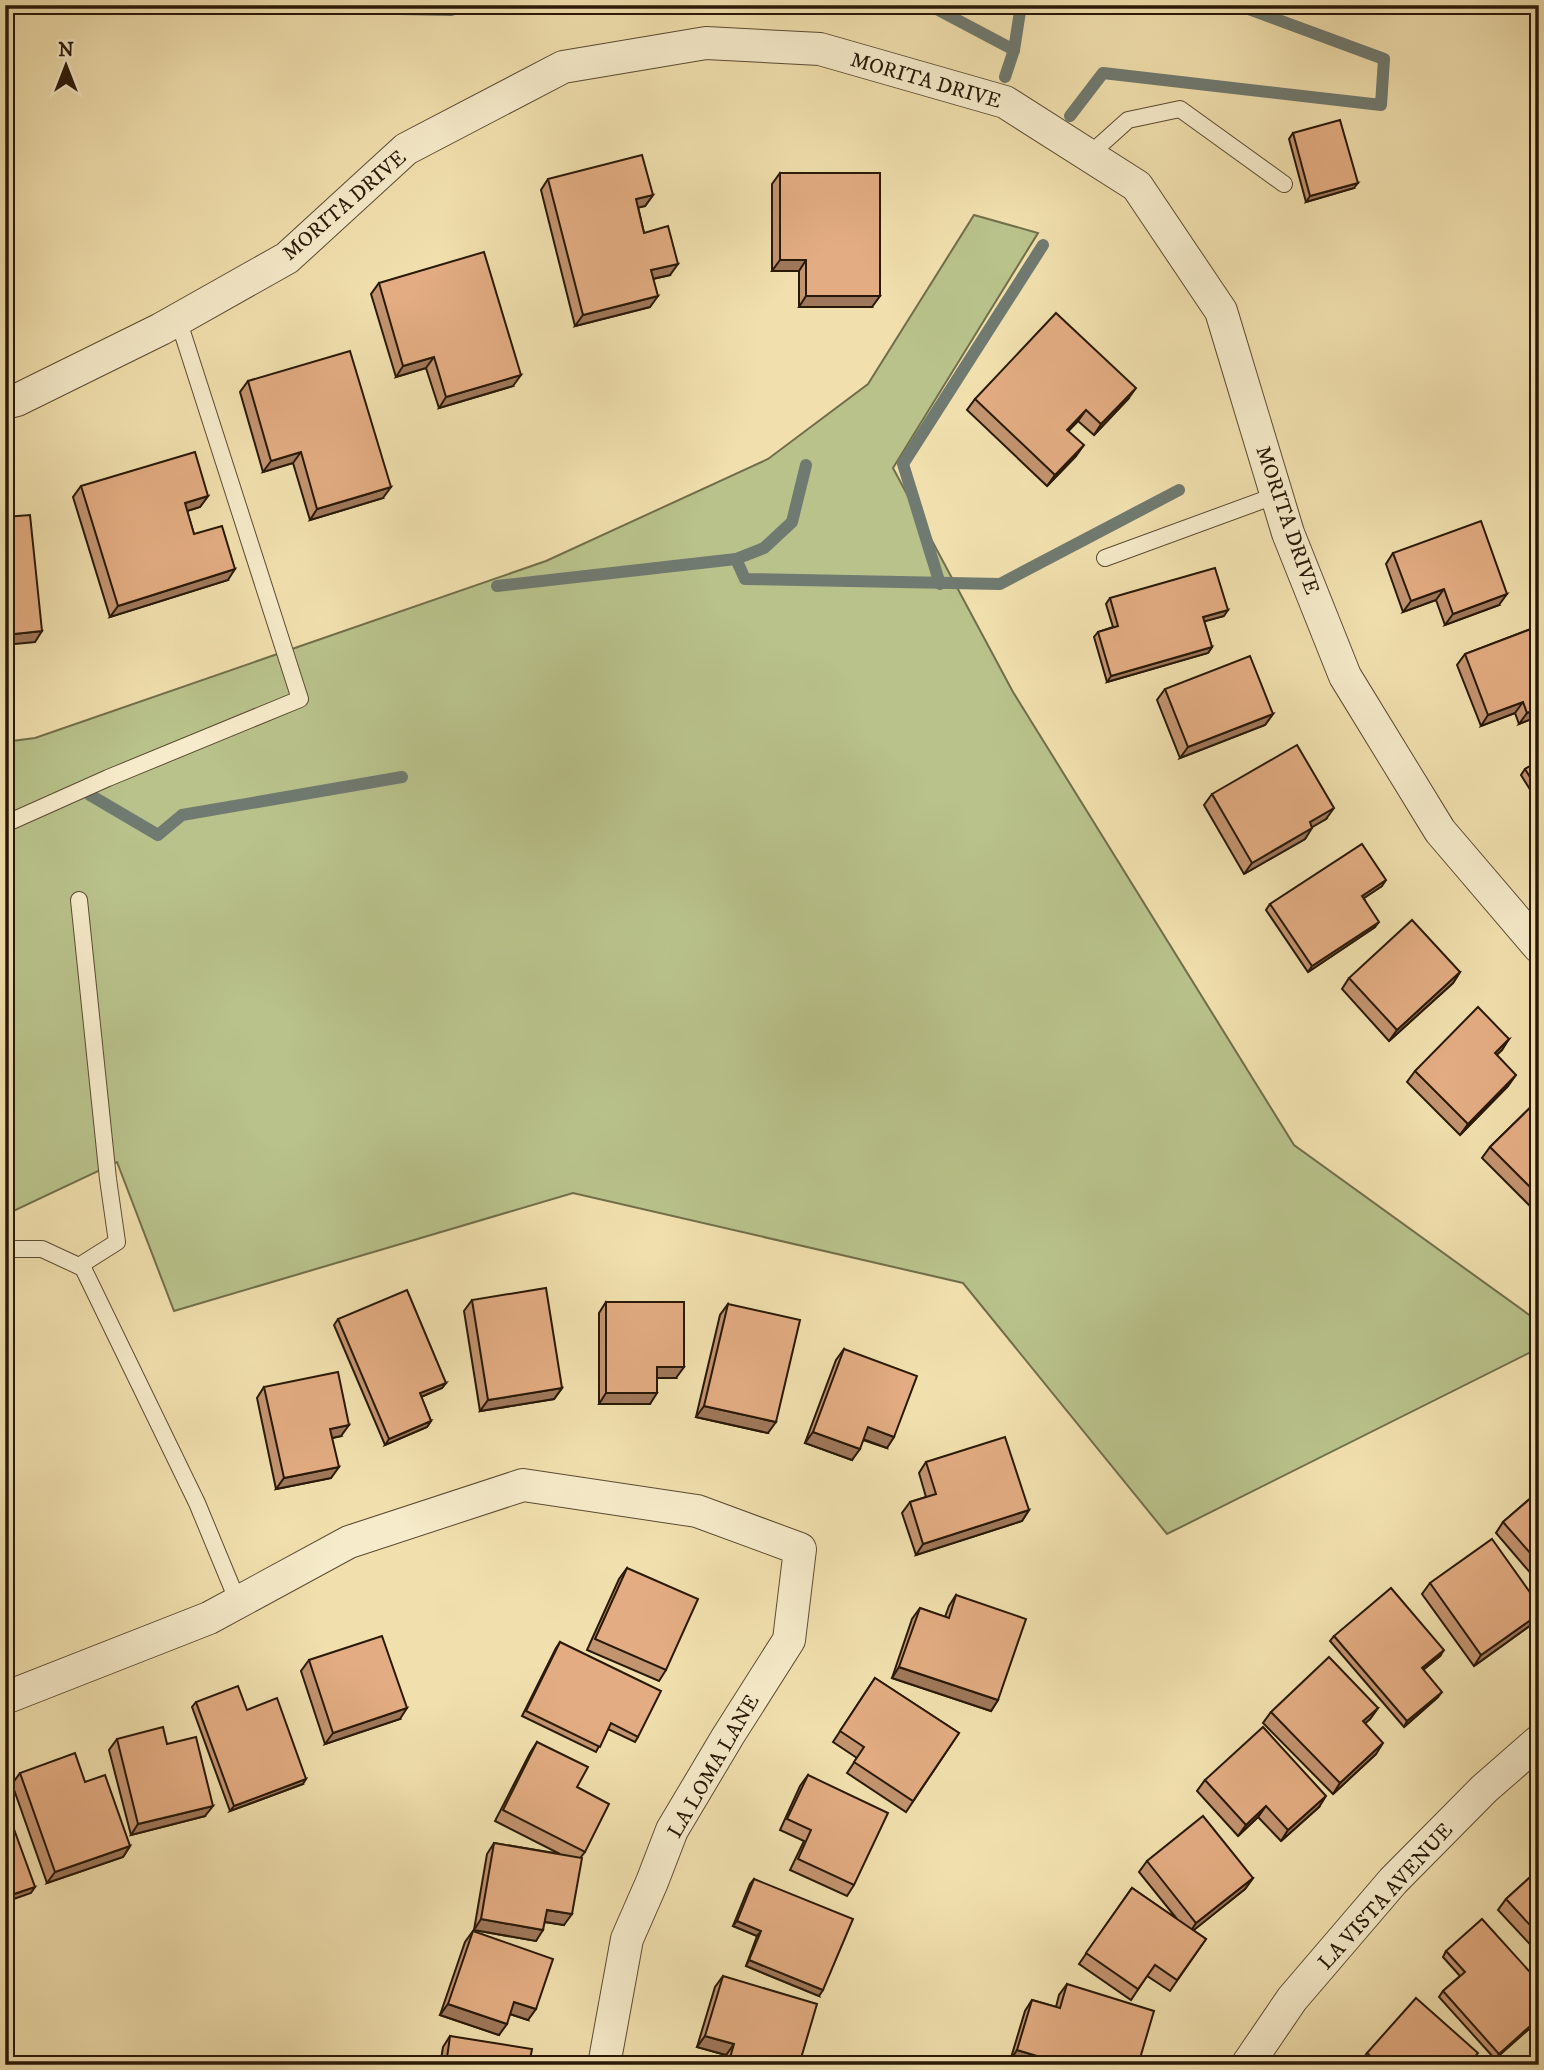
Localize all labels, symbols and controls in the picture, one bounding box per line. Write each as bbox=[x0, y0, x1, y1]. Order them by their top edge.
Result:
north arrow bbox=[32, 32, 102, 102]
text: N bbox=[58, 39, 74, 62]
street label: MORITA DRIVE bbox=[847, 47, 1004, 115]
street label: MORITA DRIVE bbox=[277, 145, 412, 267]
street label: MORITA DRIVE bbox=[1249, 442, 1325, 598]
street label: LA LOMA LANE bbox=[662, 1690, 765, 1843]
street label: LA VISTA AVENUE bbox=[1313, 1818, 1459, 1976]

